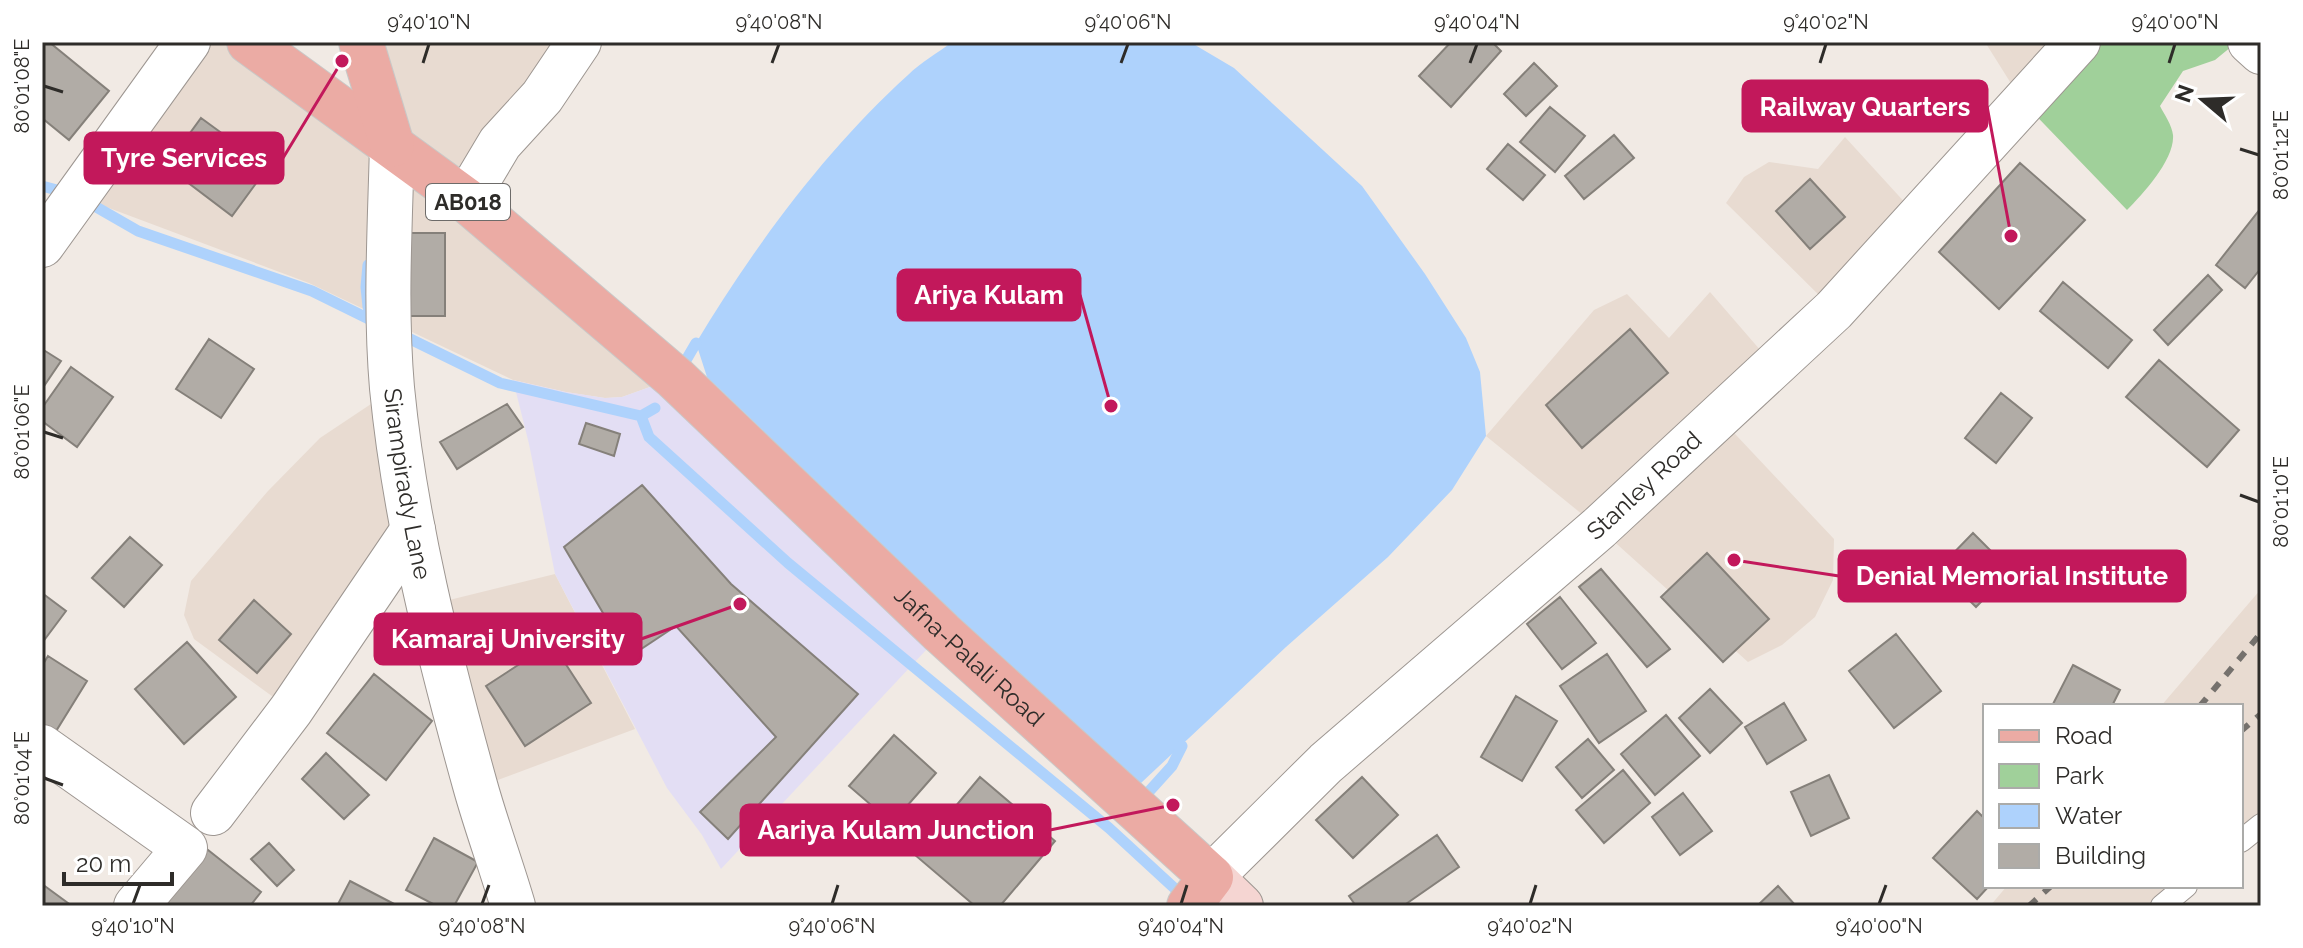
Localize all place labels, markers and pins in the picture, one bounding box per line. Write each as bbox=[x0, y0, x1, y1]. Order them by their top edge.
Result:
callout: Railway Quarters bbox=[1743, 81, 1987, 131]
callout: Tyre Services bbox=[85, 133, 283, 183]
callout: Ariya Kulam bbox=[898, 270, 1080, 320]
callout: Denial Memorial Institute bbox=[1839, 551, 2185, 601]
callout: Kamaraj University bbox=[375, 614, 641, 664]
callout: Aariya Kulam Junction bbox=[741, 805, 1050, 855]

